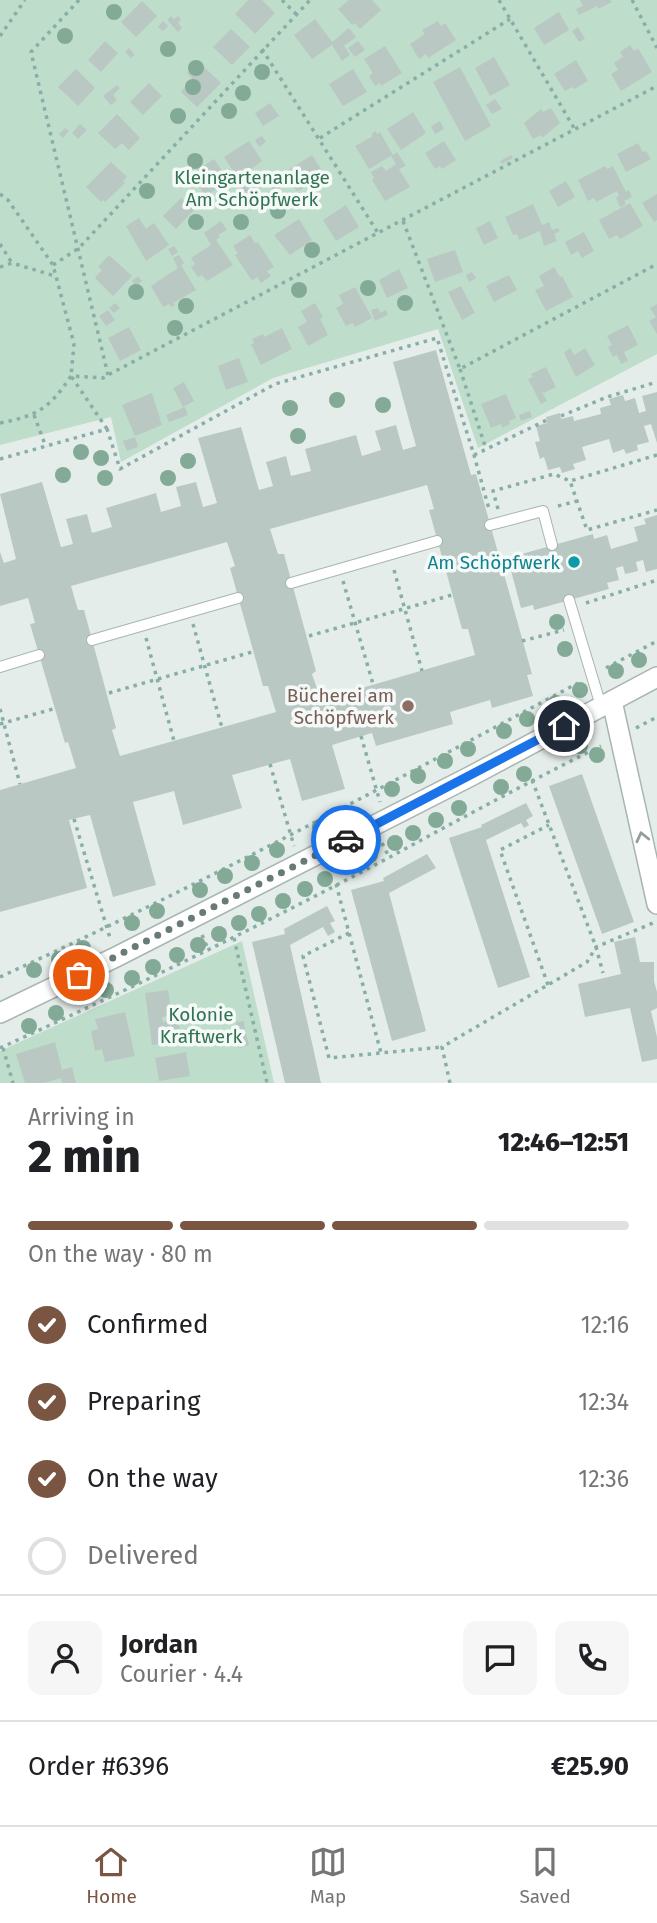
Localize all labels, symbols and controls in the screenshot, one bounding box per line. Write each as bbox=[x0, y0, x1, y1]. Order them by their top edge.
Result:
park label: Kleingartenanlage Am Schöpfwerk bbox=[174, 166, 330, 211]
place label: Am Schöpfwerk bbox=[427, 551, 560, 574]
marker: Am Schöpfwerk bbox=[566, 554, 582, 570]
place label: Bücherei am Schöpfwerk bbox=[287, 684, 394, 729]
pin bbox=[534, 696, 594, 756]
marker: Bücherei am Schöpfwerk bbox=[400, 698, 416, 714]
icon: home bbox=[545, 707, 583, 745]
courier bbox=[311, 805, 381, 875]
icon: car bbox=[327, 821, 365, 859]
one-way arrow bbox=[636, 831, 651, 843]
pin bbox=[49, 945, 109, 1005]
icon: bag bbox=[60, 956, 98, 994]
park label: Kolonie Kraftwerk bbox=[160, 1003, 242, 1048]
text: Arriving in bbox=[28, 1103, 135, 1131]
text: 12:46–12:51 bbox=[498, 1127, 629, 1158]
text: 2 min bbox=[28, 1129, 141, 1184]
text: On the way · 80 m bbox=[28, 1240, 213, 1268]
icon: check bbox=[28, 1306, 66, 1344]
text: Confirmed bbox=[87, 1309, 208, 1340]
text: 12:16 bbox=[581, 1311, 629, 1339]
icon: check bbox=[28, 1383, 66, 1421]
text: Preparing bbox=[87, 1386, 200, 1417]
text: 12:34 bbox=[578, 1388, 629, 1416]
icon: check bbox=[28, 1460, 66, 1498]
text: On the way bbox=[87, 1463, 218, 1494]
text: 12:36 bbox=[578, 1465, 629, 1493]
text: Delivered bbox=[87, 1540, 199, 1571]
button: person bbox=[28, 1621, 102, 1695]
button: chat bbox=[463, 1621, 537, 1695]
button: phone bbox=[555, 1621, 629, 1695]
text: Jordan bbox=[120, 1629, 198, 1660]
text: Courier · 4.4 bbox=[120, 1660, 243, 1688]
text: Order #6396 bbox=[28, 1751, 169, 1782]
text: €25.90 bbox=[551, 1751, 629, 1782]
tab: Home bbox=[86, 1843, 137, 1908]
tab: Map bbox=[309, 1843, 347, 1908]
tab: Saved bbox=[519, 1843, 571, 1908]

